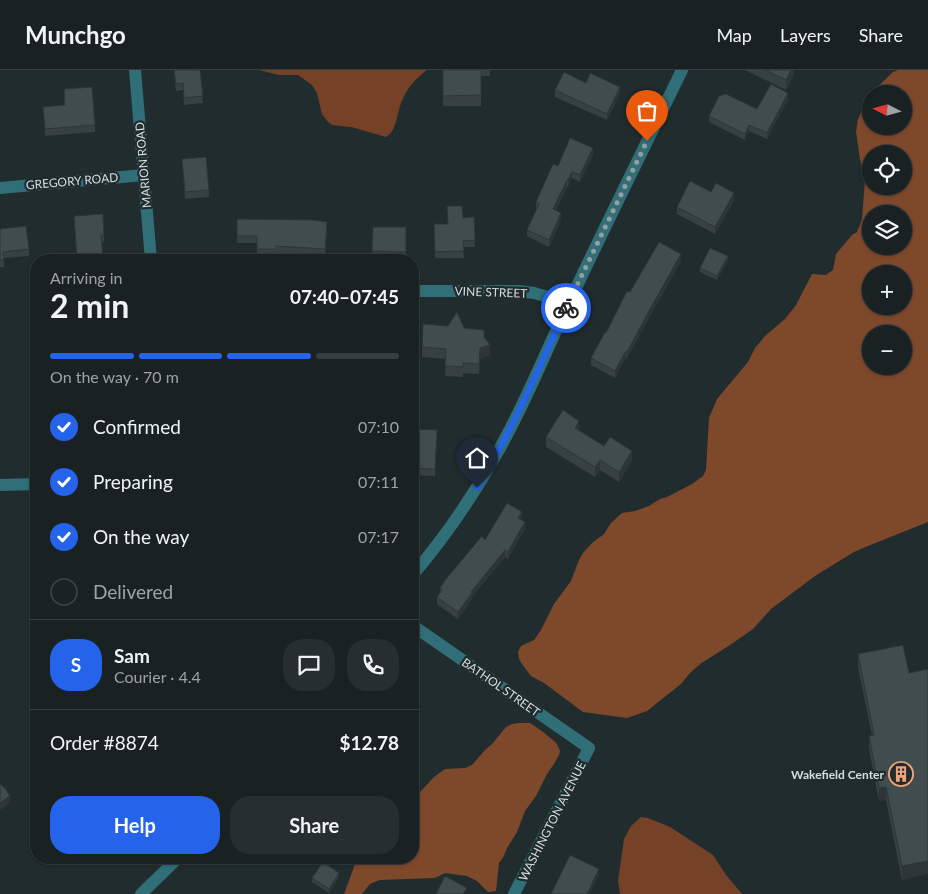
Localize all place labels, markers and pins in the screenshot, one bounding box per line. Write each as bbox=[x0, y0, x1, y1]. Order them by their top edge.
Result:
pin bbox=[626, 90, 668, 141]
pin bbox=[456, 437, 498, 488]
building icon: Wakefield Center bbox=[888, 761, 914, 787]
place label: Wakefield Center bbox=[791, 767, 885, 782]

